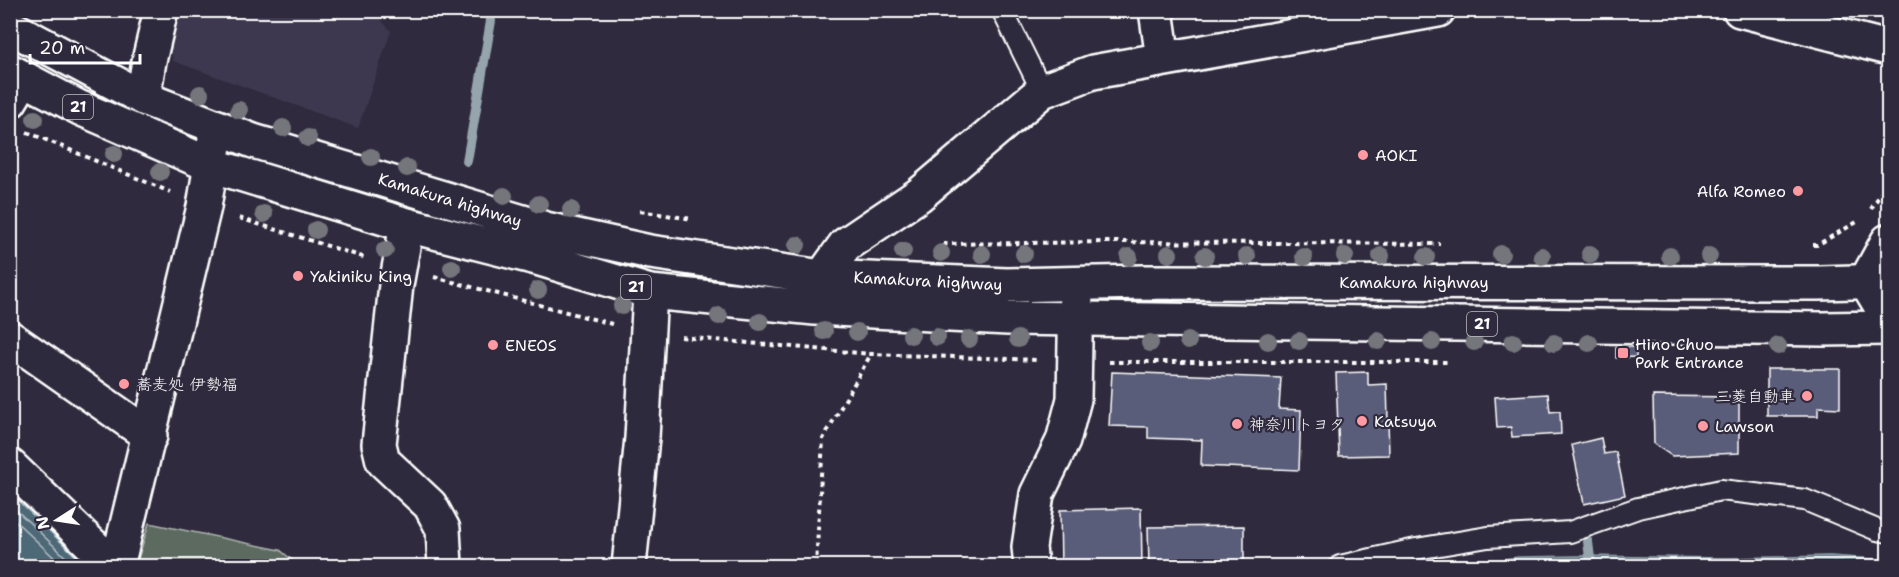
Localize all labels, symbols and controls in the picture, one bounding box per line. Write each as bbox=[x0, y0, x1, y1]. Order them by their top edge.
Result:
scale bar bbox=[30, 27, 140, 65]
text: 20 m bbox=[39, 36, 85, 60]
road number: 21 bbox=[63, 95, 93, 119]
place label: AOKI bbox=[1375, 145, 1418, 166]
marker: AOKI bbox=[1356, 148, 1370, 162]
street label: Kamakura highway bbox=[376, 168, 524, 232]
place label: Alfa Romeo bbox=[1697, 181, 1786, 202]
marker: Alfa Romeo bbox=[1791, 184, 1805, 198]
place label: Yakiniku King bbox=[310, 266, 412, 287]
street label: Kamakura highway bbox=[853, 267, 1003, 295]
marker: Yakiniku King bbox=[291, 269, 305, 283]
street label: Kamakura highway bbox=[1339, 272, 1489, 293]
road number: 21 bbox=[621, 275, 651, 299]
road number: 21 bbox=[1467, 312, 1497, 336]
place label: Hino Chuo Park Entrance bbox=[1635, 334, 1744, 373]
place label: ENEOS bbox=[505, 335, 557, 356]
marker: ENEOS bbox=[486, 338, 500, 352]
marker: Hino Chuo Park Entrance bbox=[1616, 346, 1630, 360]
place label: 蕎麦処 伊勢福 bbox=[136, 374, 237, 395]
marker: 蕎麦処 伊勢福 bbox=[117, 377, 131, 391]
place label: 三菱自動車 bbox=[1715, 386, 1795, 407]
marker: 三菱自動車 bbox=[1800, 389, 1814, 403]
place label: Katsuya bbox=[1374, 411, 1437, 432]
place label: 神奈川トヨタ bbox=[1249, 414, 1345, 435]
marker: Katsuya bbox=[1355, 414, 1369, 428]
place label: Lawson bbox=[1715, 416, 1774, 437]
marker: 神奈川トヨタ bbox=[1230, 417, 1244, 431]
marker: Lawson bbox=[1696, 419, 1710, 433]
north arrow bbox=[27, 490, 87, 550]
text: N bbox=[31, 515, 54, 531]

